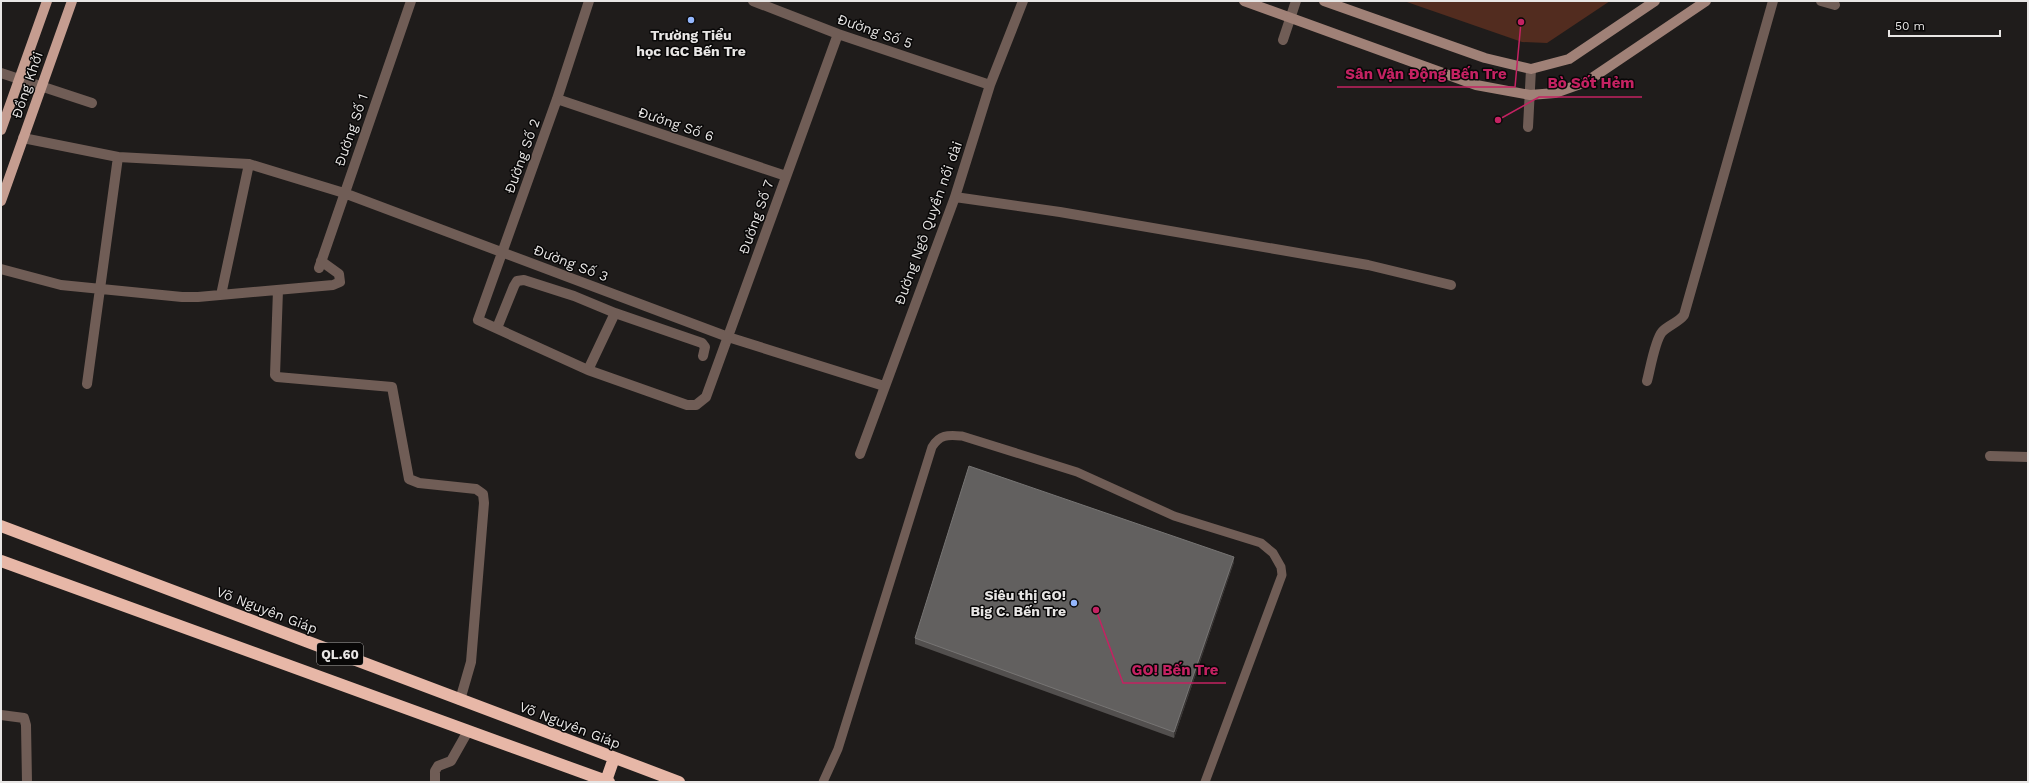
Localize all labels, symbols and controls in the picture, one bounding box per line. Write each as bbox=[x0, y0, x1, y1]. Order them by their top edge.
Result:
street label: Đường Số 5 bbox=[835, 11, 915, 51]
scale bar bbox=[1889, 12, 2000, 38]
marker: Trường Tiểu học IGC Bến Tre bbox=[686, 15, 696, 25]
text: 50 m bbox=[1895, 19, 1925, 33]
place label: Trường Tiểu học IGC Bến Tre bbox=[636, 27, 746, 59]
street label: Đồng Khởi bbox=[8, 49, 46, 121]
callout: Sân Vận Động Bến Tre bbox=[1337, 60, 1515, 87]
text: Sân Vận Động Bến Tre bbox=[1345, 65, 1507, 83]
callout: Bò Sốt Hẻm bbox=[1539, 70, 1642, 97]
text: Bò Sốt Hẻm bbox=[1548, 74, 1634, 92]
street label: Đường Số 1 bbox=[331, 92, 371, 168]
street label: Đường Số 6 bbox=[636, 104, 716, 144]
street label: Đường Số 2 bbox=[501, 116, 543, 196]
street label: Đường Ngô Quyền nối dài bbox=[891, 139, 965, 307]
street label: Đường Số 7 bbox=[735, 178, 777, 256]
street label: Đường Số 3 bbox=[531, 241, 611, 285]
street label: Võ Nguyên Giáp bbox=[214, 583, 320, 637]
place label: Siêu thị GO! Big C. Bến Tre bbox=[971, 587, 1066, 619]
marker: Siêu thị GO! Big C. Bến Tre bbox=[1069, 598, 1079, 608]
road number: QL.60 bbox=[317, 643, 363, 665]
callout: GO! Bến Tre bbox=[1123, 656, 1226, 683]
text: GO! Bến Tre bbox=[1132, 661, 1219, 679]
street label: Võ Nguyên Giáp bbox=[517, 698, 623, 752]

